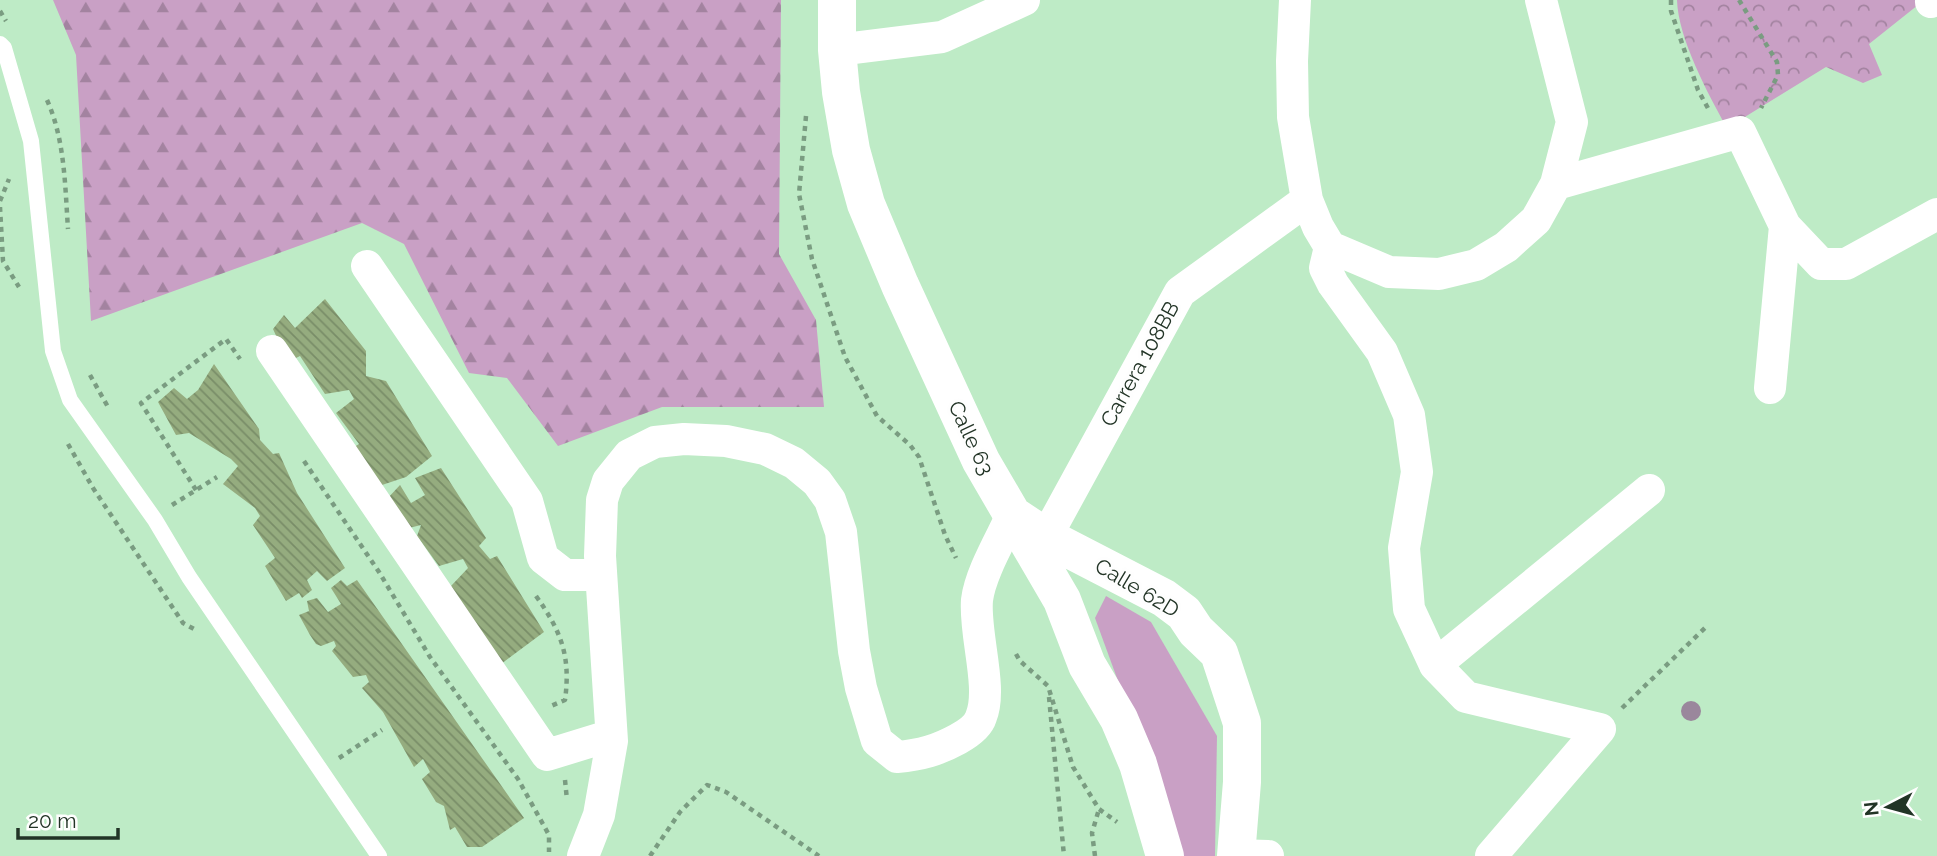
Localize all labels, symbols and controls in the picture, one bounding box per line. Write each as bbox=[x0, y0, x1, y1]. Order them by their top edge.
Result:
street label: Carrera 108BB bbox=[1095, 297, 1184, 431]
street label: Calle 63 bbox=[943, 397, 999, 479]
street label: Calle 62D bbox=[1091, 553, 1184, 622]
north arrow bbox=[1853, 772, 1923, 842]
scale bar bbox=[18, 796, 117, 840]
text: N bbox=[1859, 800, 1883, 817]
text: 20 m bbox=[28, 808, 76, 833]

